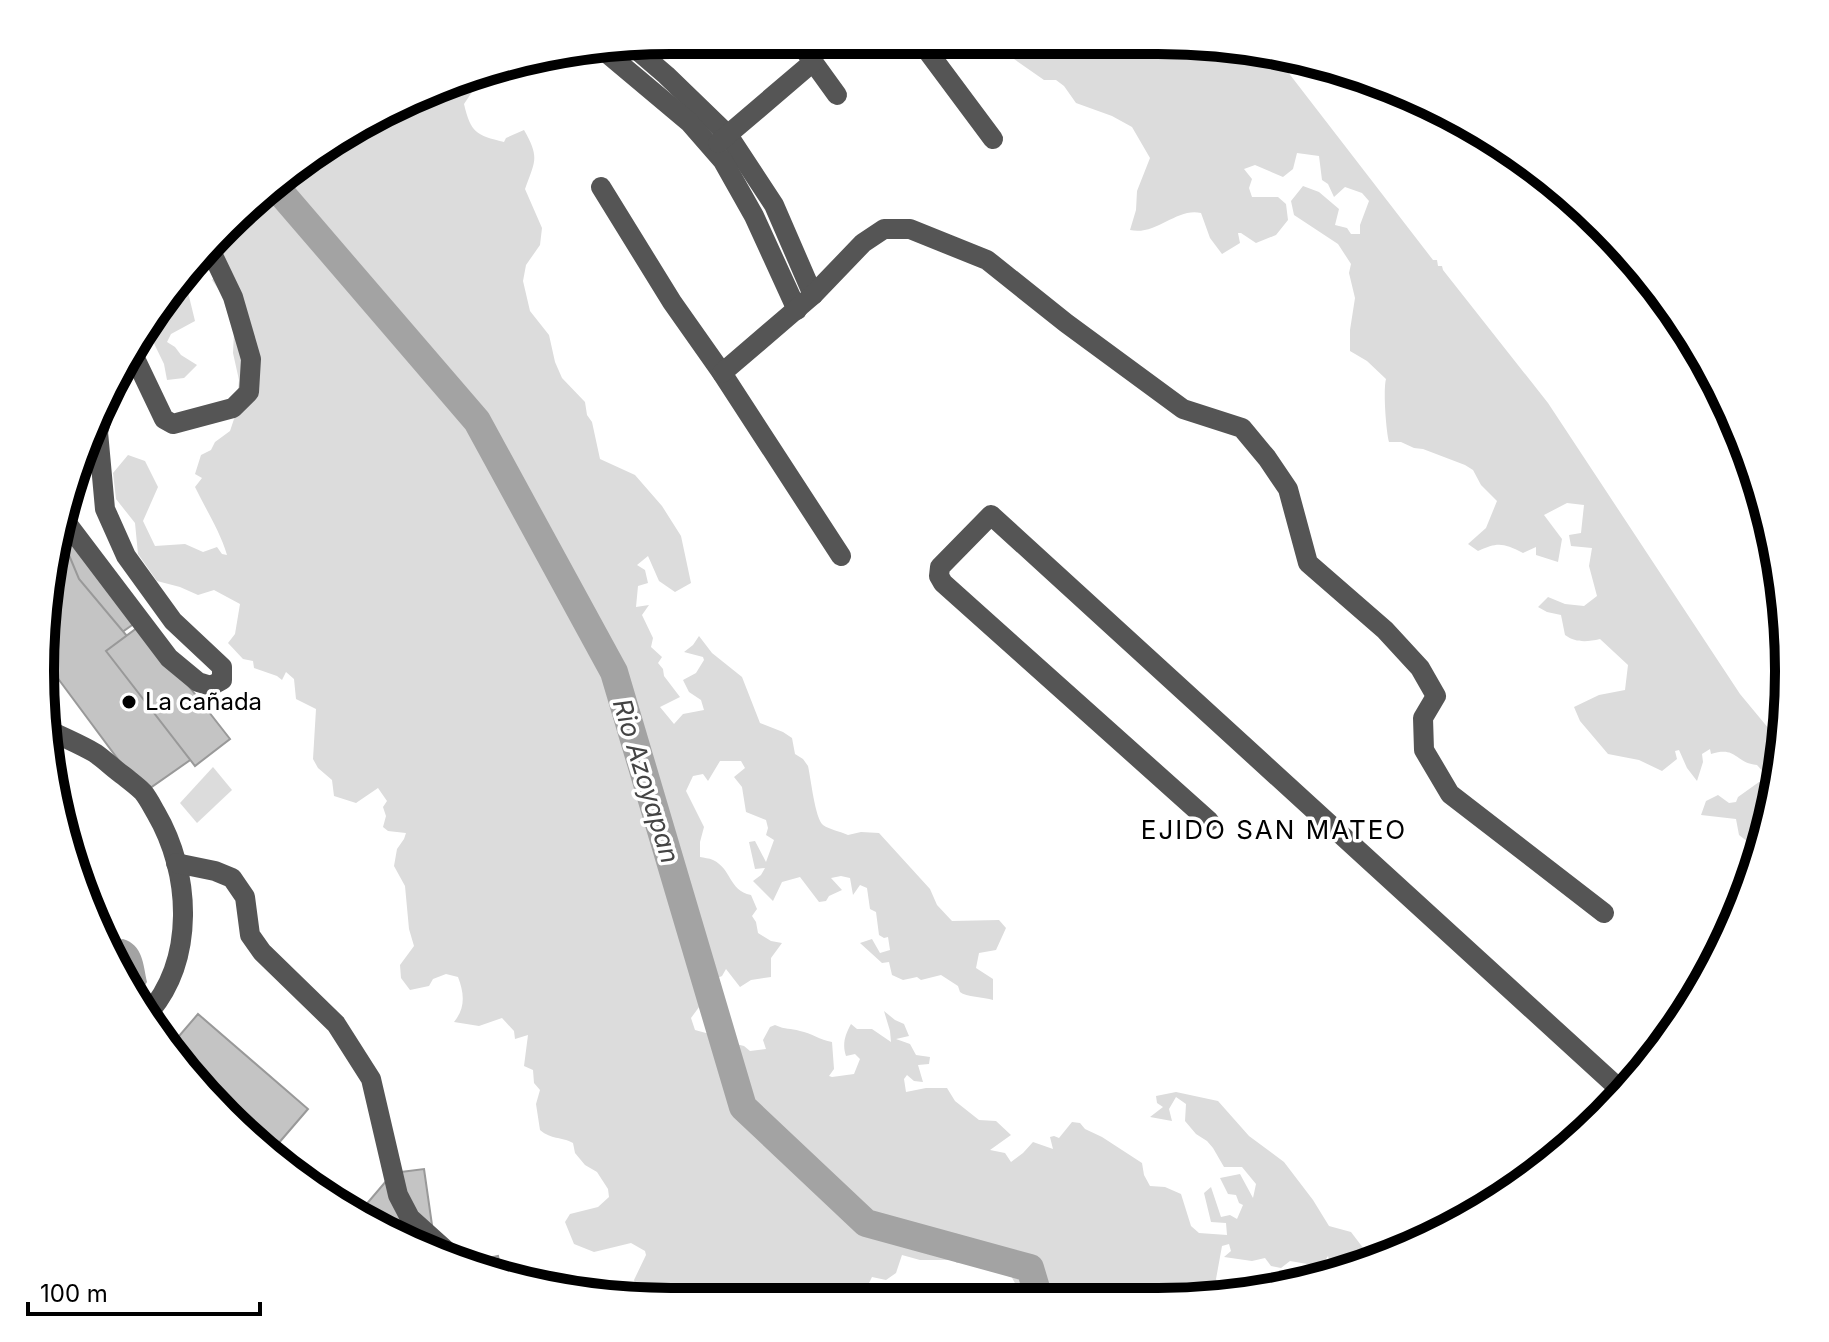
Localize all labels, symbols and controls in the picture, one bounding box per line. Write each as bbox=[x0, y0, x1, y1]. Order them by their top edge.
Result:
place label: La cañada bbox=[145, 687, 262, 716]
marker: La cañada bbox=[120, 693, 138, 711]
water label: Rio Azoyapan bbox=[607, 695, 686, 867]
district label: EJIDO SAN MATEO bbox=[1141, 814, 1407, 845]
scale bar bbox=[28, 1266, 260, 1316]
text: 100 m bbox=[40, 1279, 108, 1308]

